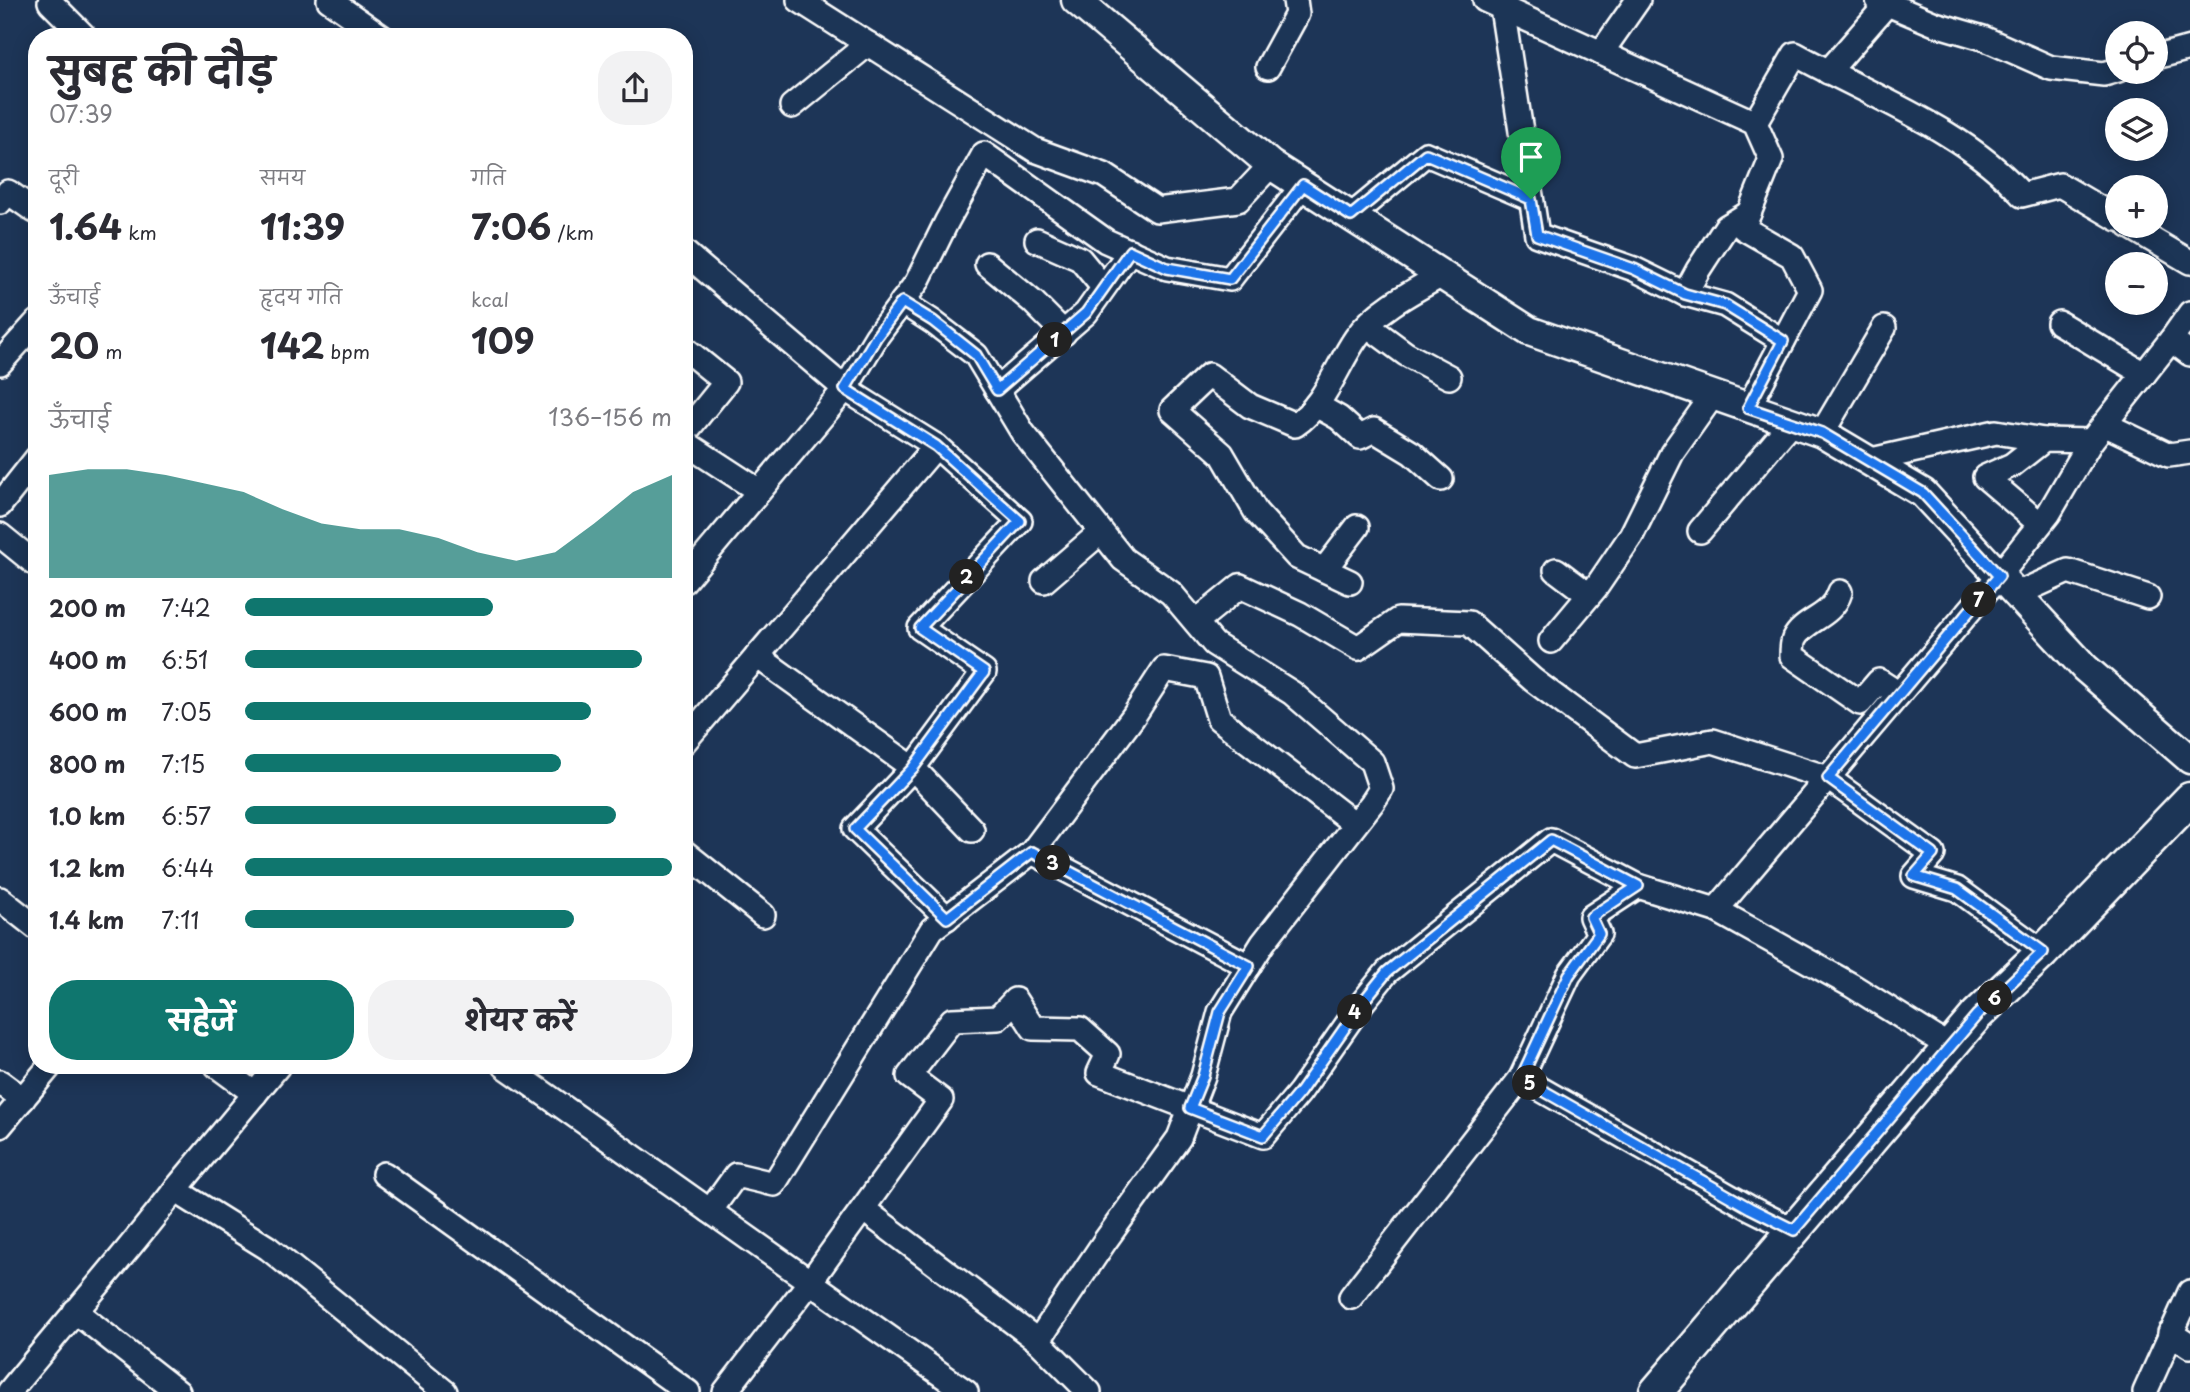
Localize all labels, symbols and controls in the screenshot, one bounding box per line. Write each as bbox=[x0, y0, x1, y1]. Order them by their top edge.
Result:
map controls bbox=[2105, 21, 2168, 315]
button: locate bbox=[2105, 21, 2168, 84]
text: सुबह की दौड़ bbox=[49, 41, 275, 98]
button: share bbox=[598, 51, 672, 125]
text: 07:39 bbox=[49, 96, 113, 131]
button: layers bbox=[2105, 98, 2168, 161]
pin bbox=[1501, 127, 1561, 199]
icon: arrive bbox=[1512, 138, 1550, 176]
text: दूरी bbox=[49, 163, 79, 191]
text: समय bbox=[260, 163, 305, 191]
text: गति bbox=[471, 163, 506, 191]
button: + bbox=[2105, 175, 2168, 238]
text: 1.64 bbox=[49, 199, 122, 252]
text: 11:39 bbox=[260, 199, 345, 252]
text: 7:06 bbox=[471, 199, 551, 252]
text: km bbox=[122, 218, 157, 246]
text: /km bbox=[551, 218, 594, 246]
button: − bbox=[2105, 252, 2168, 315]
text: ऊँचाई bbox=[49, 282, 100, 310]
text: हृदय गति bbox=[260, 282, 342, 310]
text: kcal bbox=[471, 285, 509, 313]
text: 109 bbox=[471, 313, 535, 366]
text: 20 bbox=[49, 318, 99, 371]
text: 142 bbox=[260, 318, 324, 371]
pin: 1 bbox=[1038, 322, 1072, 358]
text: 1 bbox=[1050, 325, 1059, 353]
text: m bbox=[99, 337, 123, 365]
text: bpm bbox=[324, 337, 370, 365]
text: 136–156 m bbox=[548, 399, 672, 434]
text: ऊँचाई bbox=[49, 401, 111, 436]
pin: 2 bbox=[950, 560, 984, 594]
text: 2 bbox=[960, 562, 973, 590]
pin: 7 bbox=[1962, 582, 1996, 618]
text: 7 bbox=[1973, 585, 1984, 613]
text: 200 m bbox=[49, 590, 126, 625]
text: 7:42 bbox=[161, 590, 211, 625]
text: 400 m bbox=[49, 642, 127, 677]
text: 6:51 bbox=[161, 642, 208, 677]
text: 600 m bbox=[49, 694, 127, 729]
text: 7:05 bbox=[161, 694, 212, 729]
text: 800 m bbox=[49, 746, 126, 781]
text: 7:15 bbox=[161, 746, 205, 781]
text: 1.0 km bbox=[49, 798, 126, 833]
text: 6:57 bbox=[161, 798, 211, 833]
pin: 3 bbox=[1036, 846, 1070, 880]
text: 3 bbox=[1046, 848, 1059, 876]
text: 1.2 km bbox=[49, 850, 125, 885]
text: 6:44 bbox=[161, 850, 214, 885]
text: 1.4 km bbox=[49, 902, 124, 937]
text: 7:11 bbox=[161, 902, 200, 937]
button: सहेजें bbox=[49, 980, 354, 1060]
button: शेयर करें bbox=[368, 980, 672, 1060]
pin: 6 bbox=[1978, 981, 2012, 1016]
text: 6 bbox=[1988, 983, 2001, 1011]
pin: 4 bbox=[1338, 995, 1372, 1030]
text: 4 bbox=[1348, 997, 1361, 1025]
pin: 5 bbox=[1512, 1066, 1548, 1100]
text: 5 bbox=[1523, 1068, 1536, 1096]

